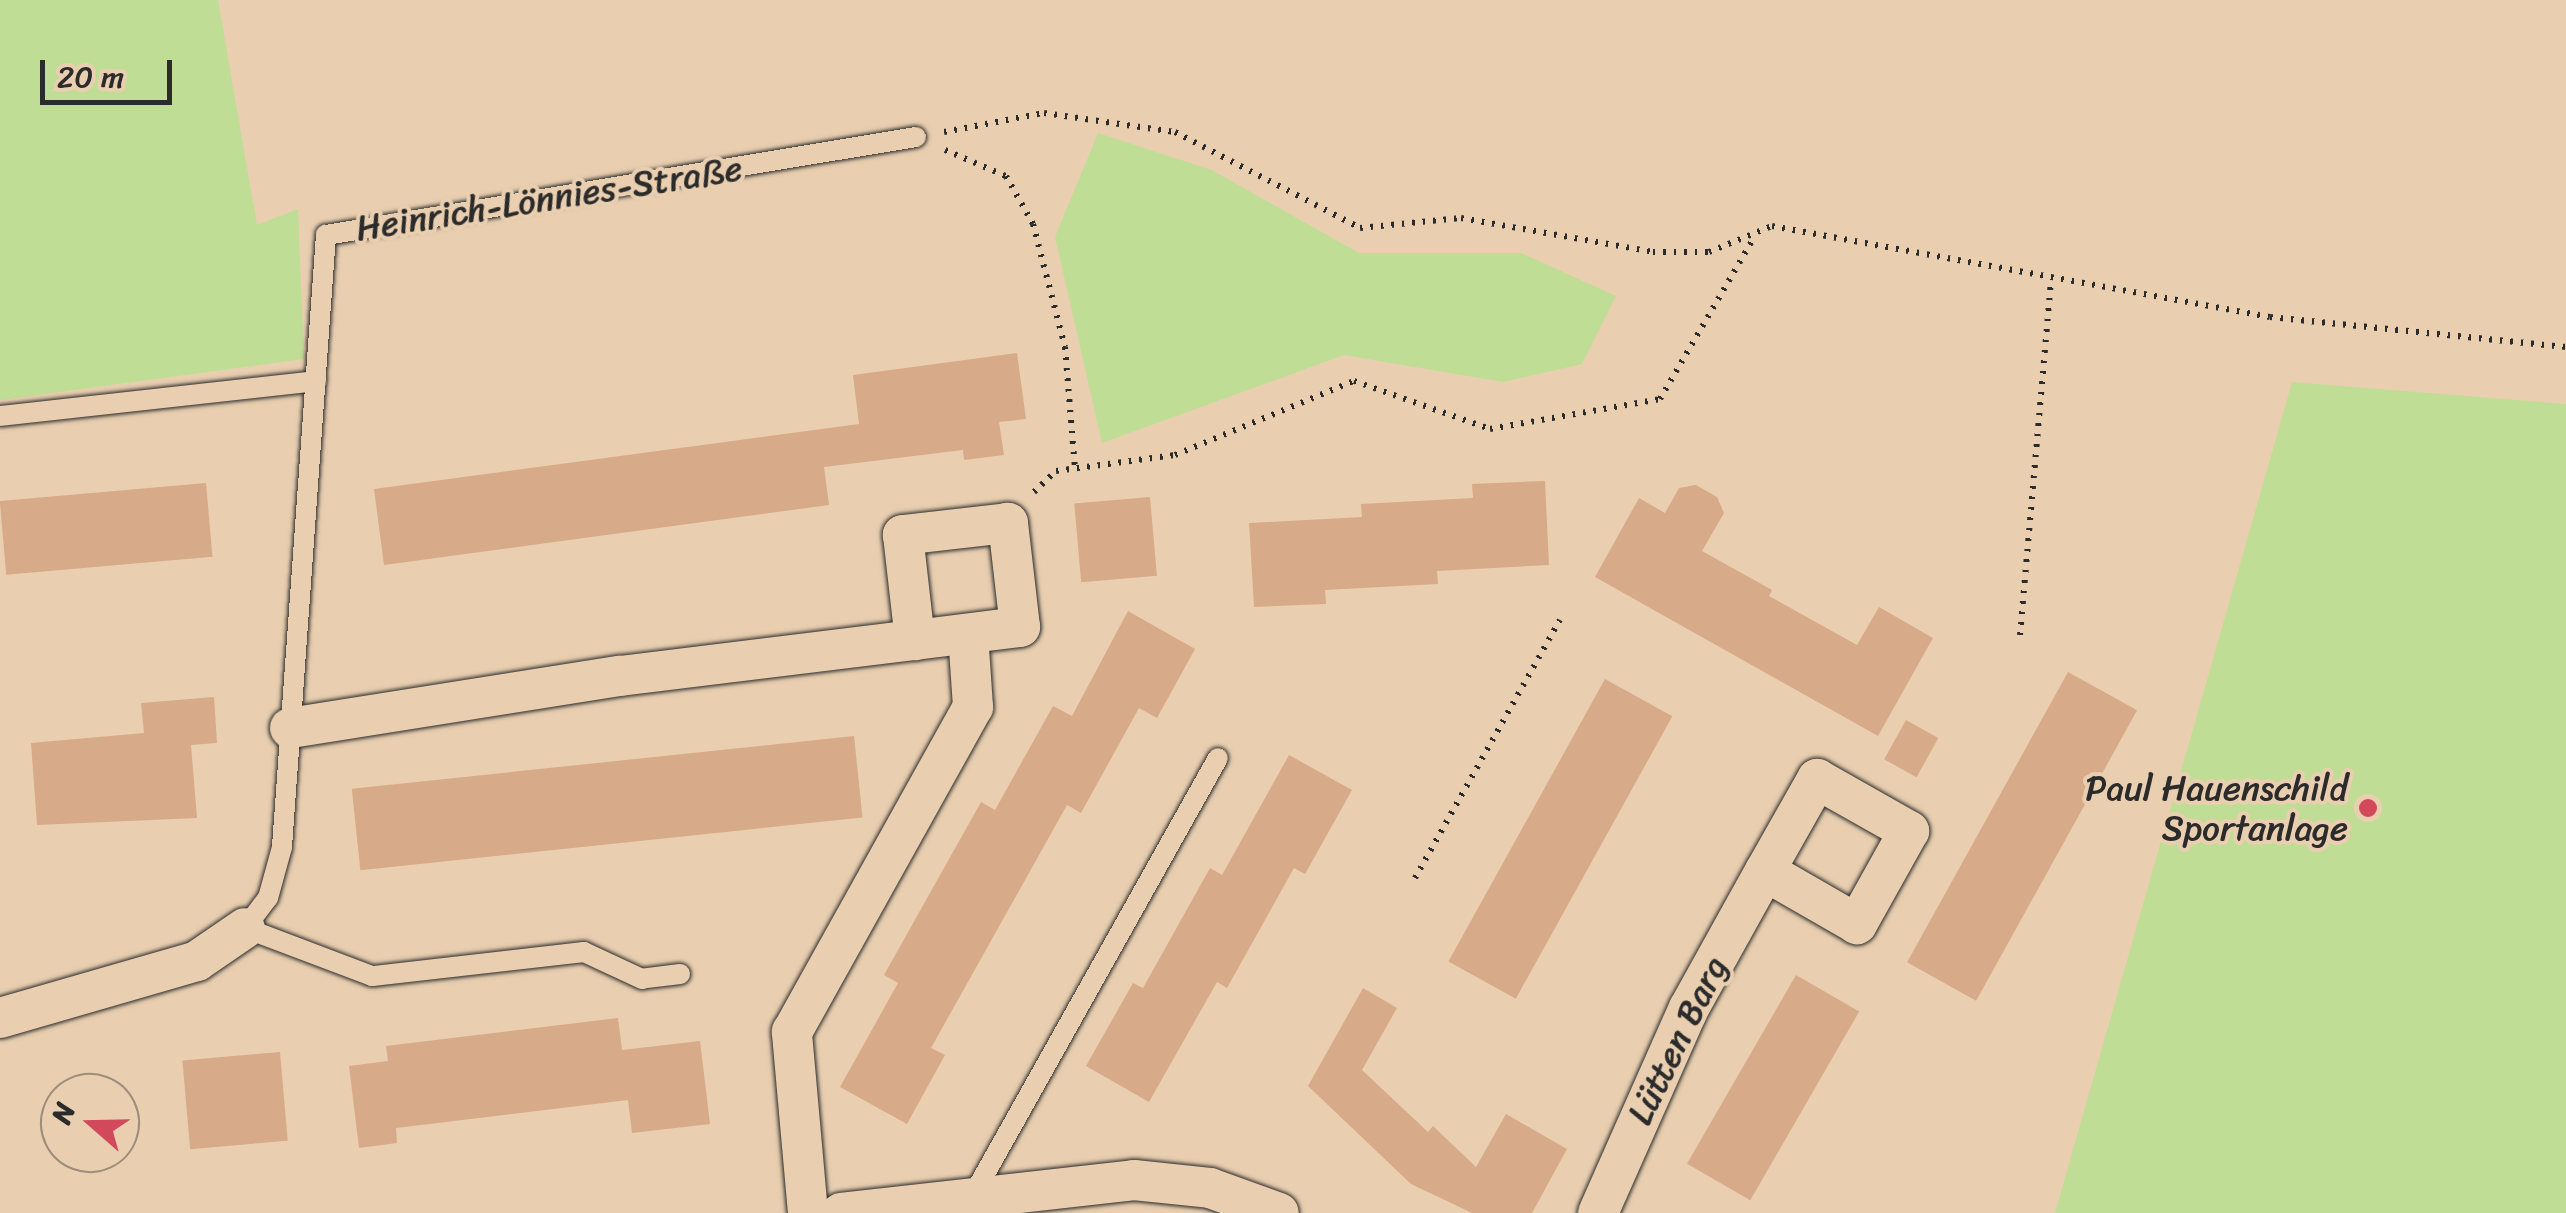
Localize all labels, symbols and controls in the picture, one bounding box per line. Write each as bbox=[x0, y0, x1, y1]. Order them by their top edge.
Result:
scale bar bbox=[45, 40, 178, 102]
text: 20 m bbox=[57, 50, 124, 104]
street label: Heinrich-Lönnies-Straße bbox=[353, 147, 745, 249]
place label: Paul Hauenschild Sportanlage bbox=[2085, 767, 2348, 849]
marker: Paul Hauenschild Sportanlage bbox=[2357, 797, 2379, 819]
street label: Lütten Barg bbox=[1618, 949, 1736, 1131]
north arrow bbox=[40, 1073, 140, 1173]
text: N bbox=[37, 1096, 90, 1131]

